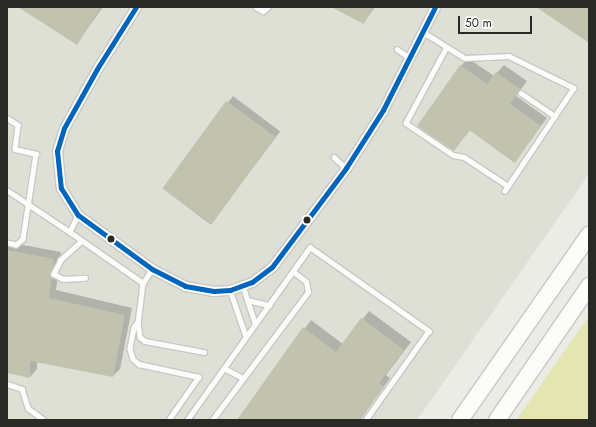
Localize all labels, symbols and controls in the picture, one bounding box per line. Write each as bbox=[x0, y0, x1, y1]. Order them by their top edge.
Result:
scale bar bbox=[460, 8, 534, 34]
text: 50 m bbox=[465, 14, 492, 32]
unlabelled marker bbox=[302, 215, 312, 225]
unlabelled marker bbox=[106, 234, 116, 244]

